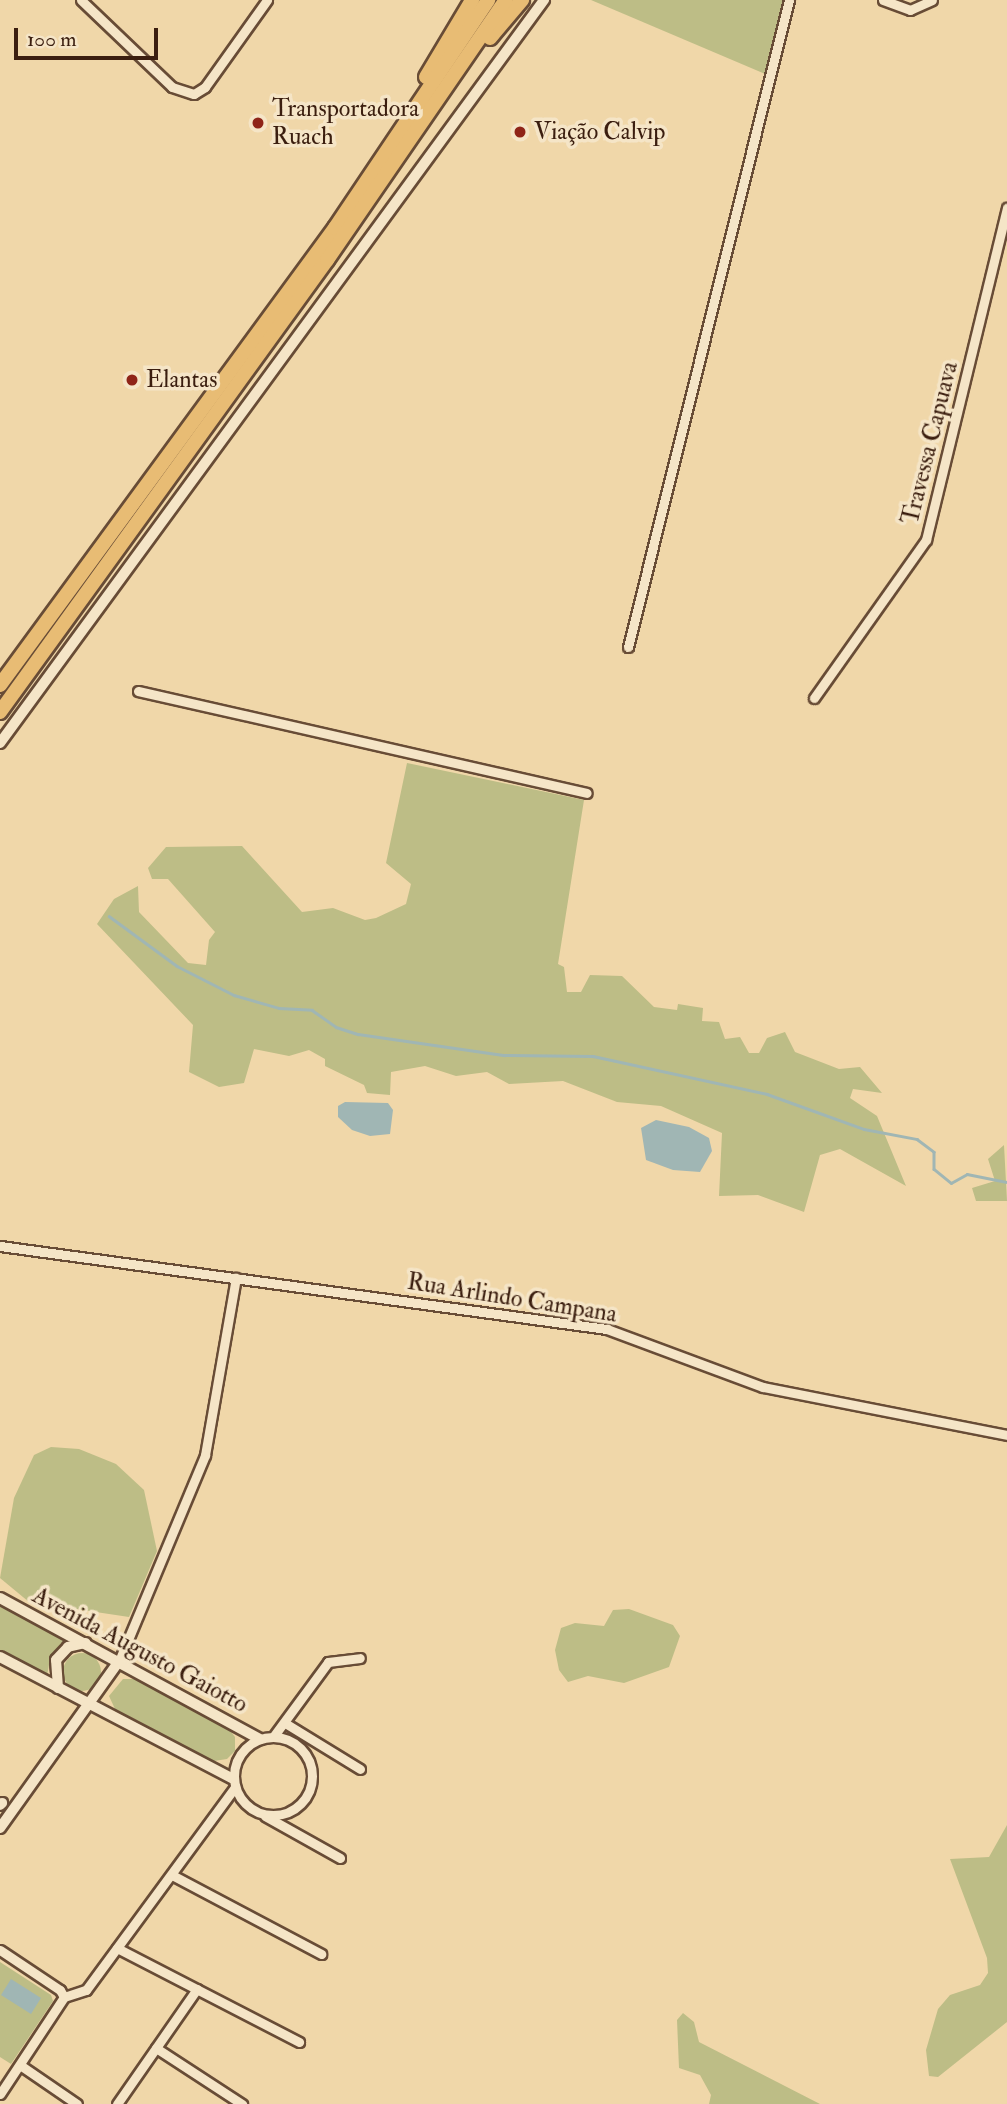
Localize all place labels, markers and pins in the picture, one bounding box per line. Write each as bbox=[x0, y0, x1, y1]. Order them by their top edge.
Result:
place label: Transportadora Ruach bbox=[272, 95, 419, 151]
marker: Transportadora Ruach bbox=[250, 115, 266, 131]
place label: Viação Calvip bbox=[534, 118, 665, 146]
marker: Viação Calvip bbox=[512, 124, 528, 140]
place label: Elantas bbox=[146, 366, 217, 394]
marker: Elantas bbox=[124, 372, 140, 388]

